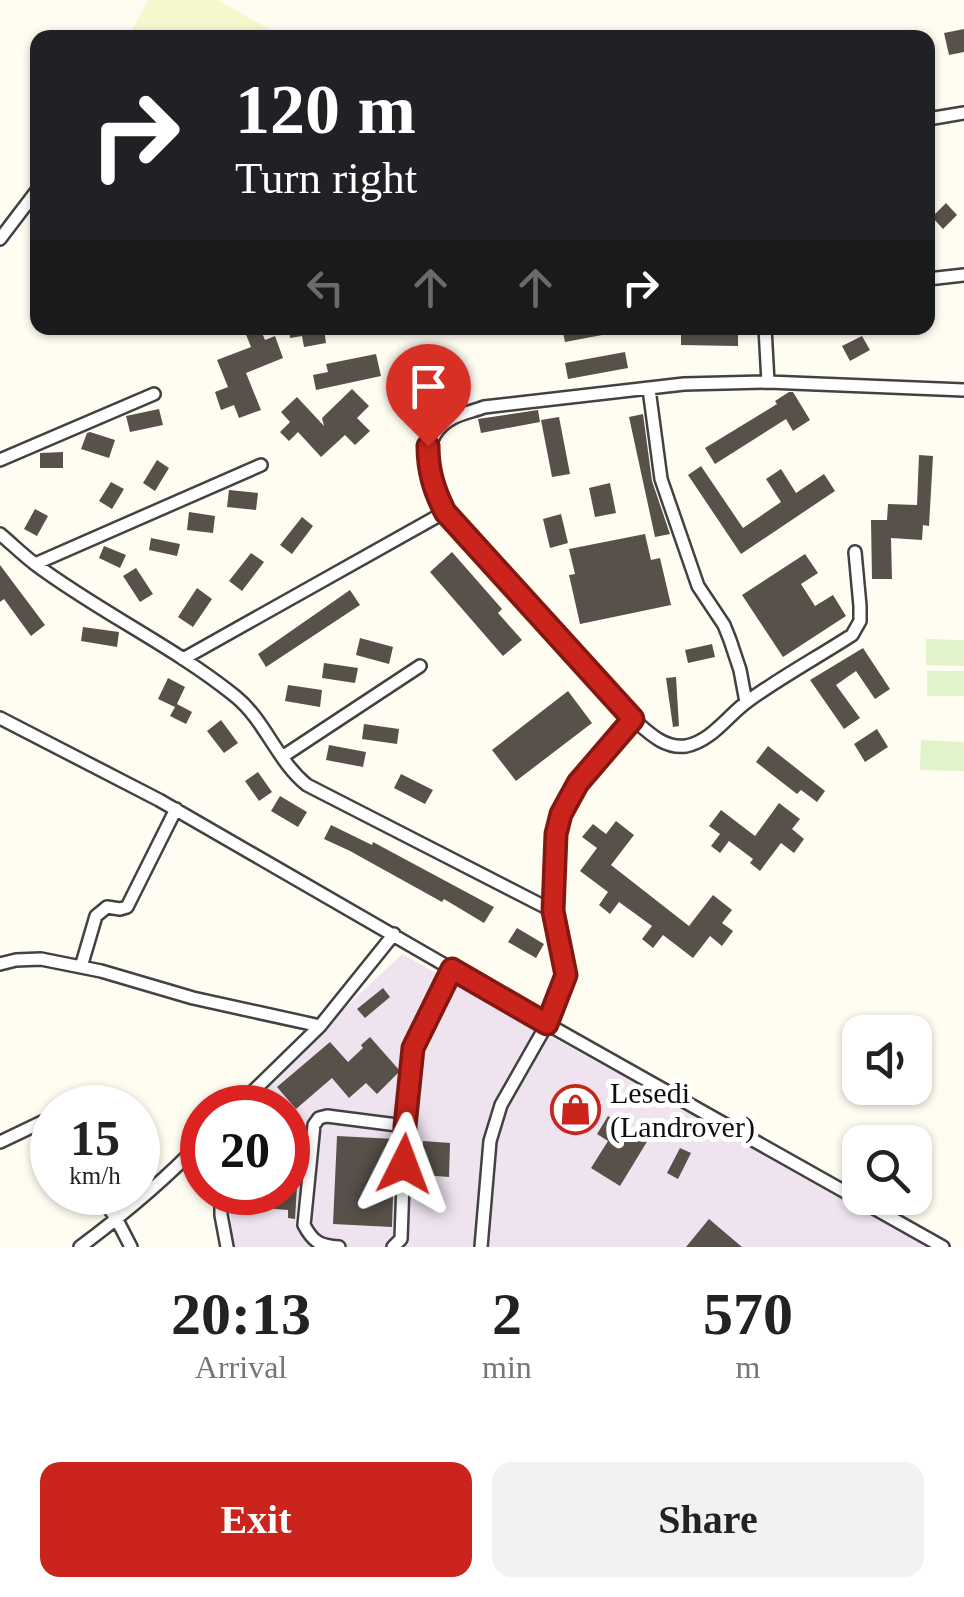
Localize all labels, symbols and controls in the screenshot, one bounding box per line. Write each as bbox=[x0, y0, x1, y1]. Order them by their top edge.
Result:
icon: right bbox=[70, 70, 200, 200]
text: 120 m bbox=[235, 71, 416, 148]
text: Turn right bbox=[235, 153, 417, 203]
icon: left bbox=[298, 260, 353, 315]
icon: ahead bbox=[403, 260, 458, 315]
icon: ahead bbox=[508, 260, 563, 315]
icon: right bbox=[613, 260, 668, 315]
pin bbox=[386, 344, 471, 447]
icon: arrive bbox=[401, 359, 456, 414]
map controls bbox=[842, 1015, 932, 1215]
button: sound bbox=[842, 1015, 932, 1105]
place label: Lesedi (Landrover) bbox=[610, 1076, 755, 1144]
shop icon: Lesedi (Landrover) bbox=[549, 1084, 601, 1136]
speed limit sign: 20 bbox=[180, 1085, 310, 1215]
text: 15 bbox=[70, 1110, 120, 1166]
position arrow bbox=[352, 1112, 456, 1216]
button: search bbox=[842, 1125, 932, 1215]
text: km/h bbox=[69, 1162, 121, 1189]
text: 20:13 bbox=[171, 1281, 311, 1347]
text: 2 bbox=[492, 1281, 522, 1347]
text: 570 bbox=[703, 1281, 793, 1347]
text: Arrival bbox=[195, 1349, 287, 1385]
text: min bbox=[482, 1349, 532, 1385]
text: m bbox=[735, 1349, 760, 1385]
button: Exit bbox=[40, 1462, 472, 1577]
button: Share bbox=[492, 1462, 924, 1577]

